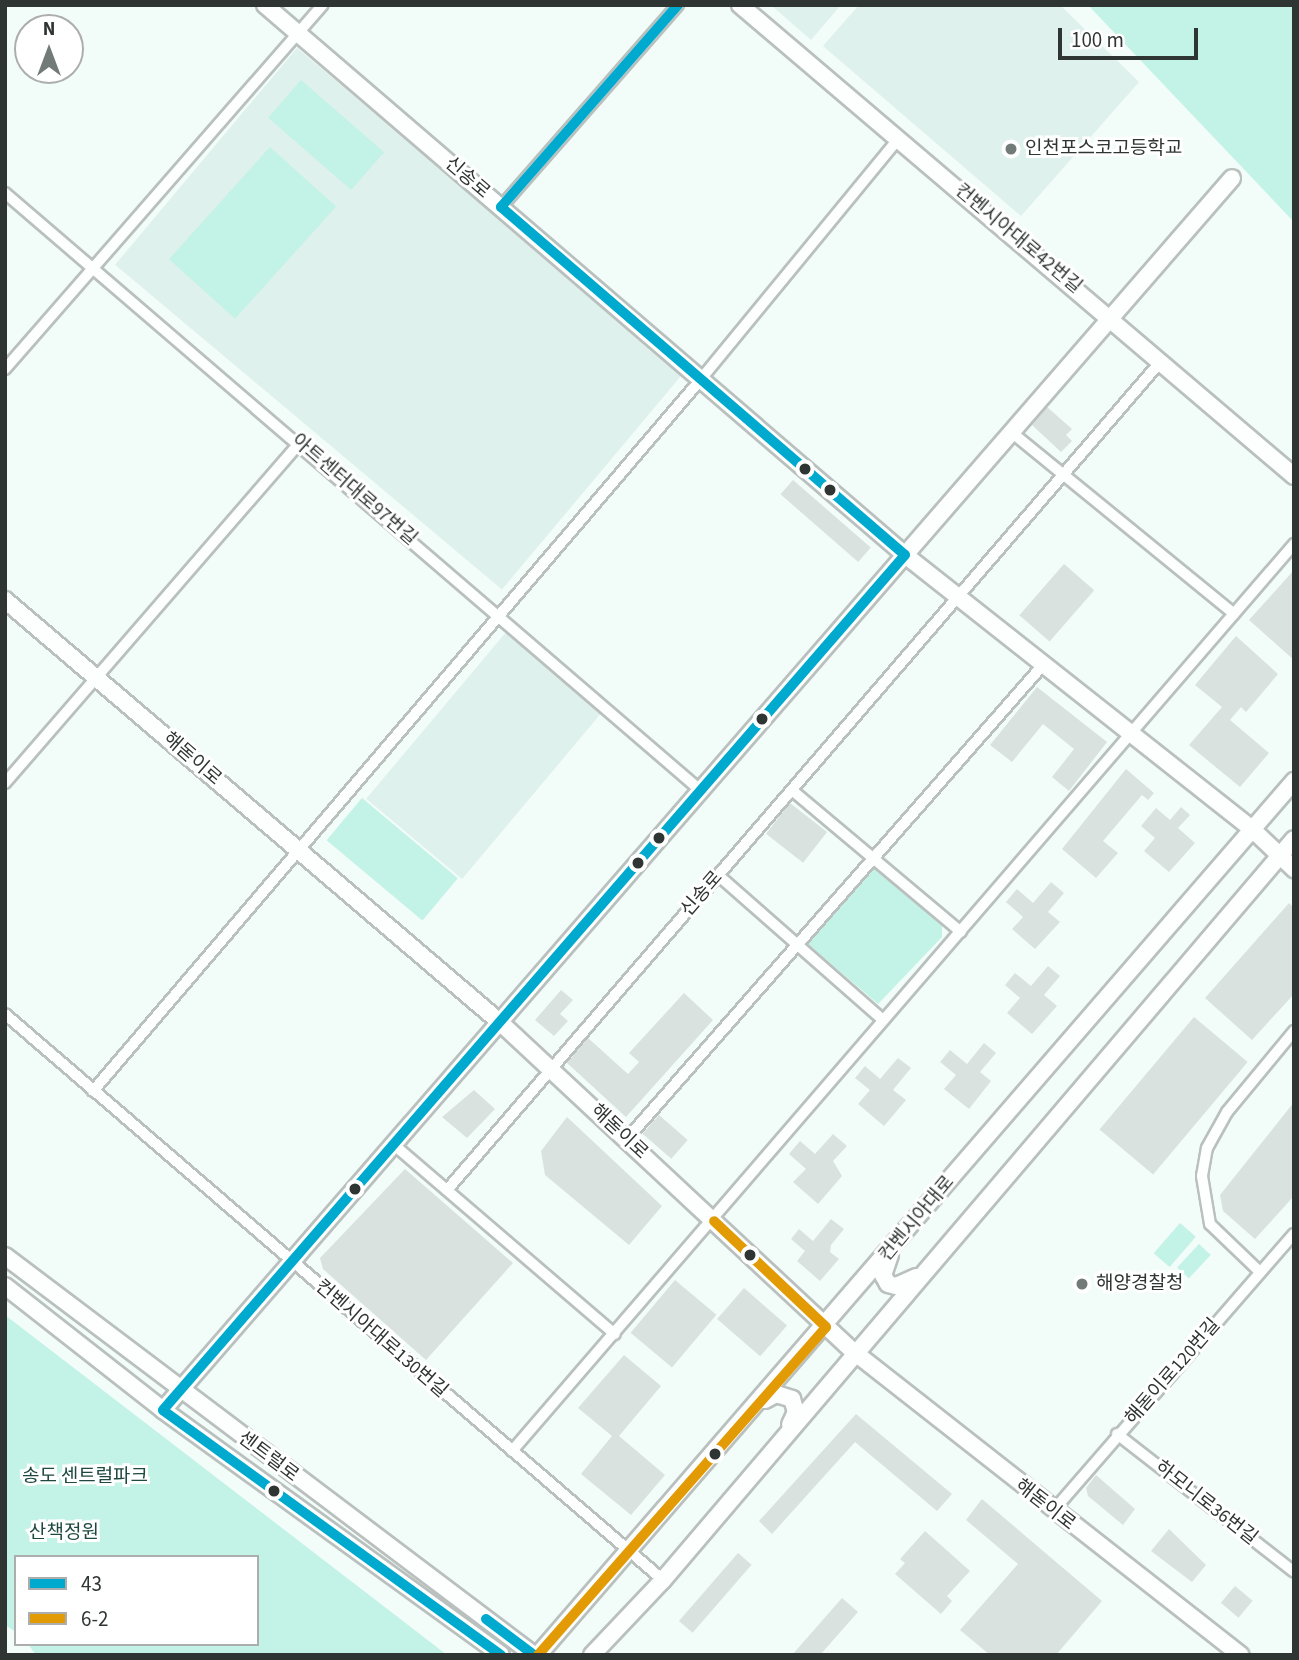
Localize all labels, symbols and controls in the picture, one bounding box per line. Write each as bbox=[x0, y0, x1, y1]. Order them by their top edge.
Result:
north arrow bbox=[14, 14, 84, 84]
scale bar bbox=[1061, 14, 1201, 58]
text: N bbox=[43, 16, 55, 43]
text: 100 m bbox=[1071, 25, 1124, 55]
place label: 인천포스코고등학교 bbox=[1025, 138, 1182, 160]
marker: 인천포스코고등학교 bbox=[1003, 141, 1019, 157]
street label: 신송로 bbox=[440, 152, 494, 204]
street label: 컨벤시아대로42번길 bbox=[950, 179, 1086, 299]
street label: 아트센터대로97번길 bbox=[287, 429, 421, 551]
unlabelled marker bbox=[798, 462, 812, 476]
unlabelled marker bbox=[823, 483, 837, 497]
unlabelled marker bbox=[755, 712, 769, 726]
street label: 해돋이로 bbox=[158, 727, 226, 791]
unlabelled marker bbox=[652, 831, 666, 845]
unlabelled marker bbox=[631, 856, 645, 870]
street label: 신송로 bbox=[676, 867, 728, 921]
street label: 해돋이로 bbox=[586, 1100, 652, 1164]
street label: 컨벤시아대로 bbox=[875, 1172, 959, 1266]
unlabelled marker bbox=[348, 1182, 362, 1196]
unlabelled marker bbox=[743, 1248, 757, 1262]
place label: 해양경찰청 bbox=[1096, 1273, 1183, 1295]
street label: 컨벤시아대로130번길 bbox=[310, 1275, 452, 1403]
marker: 해양경찰청 bbox=[1074, 1276, 1090, 1292]
street label: 해돋이로120번길 bbox=[1121, 1314, 1225, 1430]
street label: 센트럴로 bbox=[233, 1427, 303, 1487]
unlabelled marker bbox=[708, 1447, 722, 1461]
street label: 하모니로36번길 bbox=[1150, 1456, 1262, 1550]
park label: 송도 센트럴파크 bbox=[22, 1466, 148, 1488]
street label: 해돋이로 bbox=[1010, 1474, 1080, 1536]
unlabelled marker bbox=[267, 1484, 281, 1498]
park label: 산책정원 bbox=[29, 1522, 99, 1544]
legend bbox=[14, 1555, 259, 1646]
text: 43 bbox=[81, 1569, 102, 1599]
text: 6-2 bbox=[81, 1604, 108, 1634]

